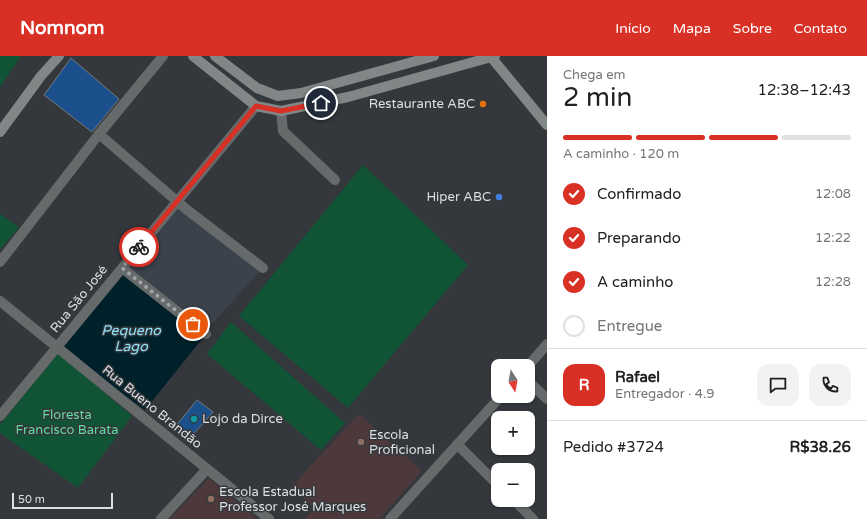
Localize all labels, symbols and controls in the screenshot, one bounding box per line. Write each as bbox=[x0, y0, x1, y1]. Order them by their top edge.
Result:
text: Nomnom bbox=[20, 17, 105, 39]
text: Início bbox=[615, 20, 651, 37]
text: Mapa bbox=[673, 20, 711, 37]
text: Sobre bbox=[733, 20, 772, 37]
text: Contato bbox=[794, 20, 847, 37]
text: Chega em bbox=[563, 67, 626, 83]
text: 12:38–12:43 bbox=[758, 81, 851, 99]
text: 2 min bbox=[563, 82, 632, 113]
pin bbox=[304, 86, 338, 120]
icon: home bbox=[310, 92, 332, 114]
place label: Restaurante ABC bbox=[369, 96, 475, 112]
marker: Restaurante ABC bbox=[478, 99, 488, 109]
text: A caminho · 120 m bbox=[563, 146, 679, 162]
icon: check bbox=[563, 183, 585, 205]
text: Confirmado bbox=[597, 185, 681, 203]
text: 12:08 bbox=[815, 186, 851, 202]
place label: Hiper ABC bbox=[426, 189, 491, 205]
marker: Hiper ABC bbox=[494, 192, 504, 202]
courier bbox=[119, 227, 159, 267]
icon: check bbox=[563, 227, 585, 249]
text: Preparando bbox=[597, 229, 681, 247]
text: 12:22 bbox=[815, 230, 851, 246]
icon: bike bbox=[128, 236, 150, 258]
street label: Rua São José bbox=[47, 262, 111, 336]
icon: check bbox=[563, 271, 585, 293]
text: A caminho bbox=[597, 273, 673, 291]
text: 12:28 bbox=[815, 274, 851, 290]
pin bbox=[176, 307, 210, 341]
icon: bag bbox=[182, 313, 204, 335]
text: Entregue bbox=[597, 317, 662, 335]
water label: Pequeno Lago bbox=[101, 322, 162, 355]
north arrow bbox=[491, 359, 535, 403]
map controls bbox=[491, 359, 535, 507]
street label: Rua Bueno Brandão bbox=[99, 362, 205, 452]
button: chat bbox=[757, 364, 799, 406]
button: phone bbox=[809, 364, 851, 406]
text: Rafael bbox=[615, 368, 660, 386]
text: R bbox=[579, 376, 589, 394]
text: Entregador · 4.9 bbox=[615, 386, 715, 402]
park label: Floresta Francisco Barata bbox=[15, 407, 119, 438]
place label: Lojo da Dirce bbox=[202, 411, 283, 427]
button: + bbox=[491, 411, 535, 455]
marker: Lojo da Dirce bbox=[189, 414, 199, 424]
place label: Escola Proficional bbox=[369, 427, 435, 458]
marker: Escola Proficional bbox=[356, 437, 366, 447]
text: Pedido #3724 bbox=[563, 438, 664, 456]
text: R$38.26 bbox=[789, 438, 851, 456]
button: − bbox=[491, 463, 535, 507]
place label: Escola Estadual Professor José Marques bbox=[219, 484, 366, 515]
scale bar bbox=[12, 491, 113, 510]
text: 50 m bbox=[18, 493, 45, 506]
marker: Escola Estadual Professor José Marques bbox=[206, 494, 216, 504]

